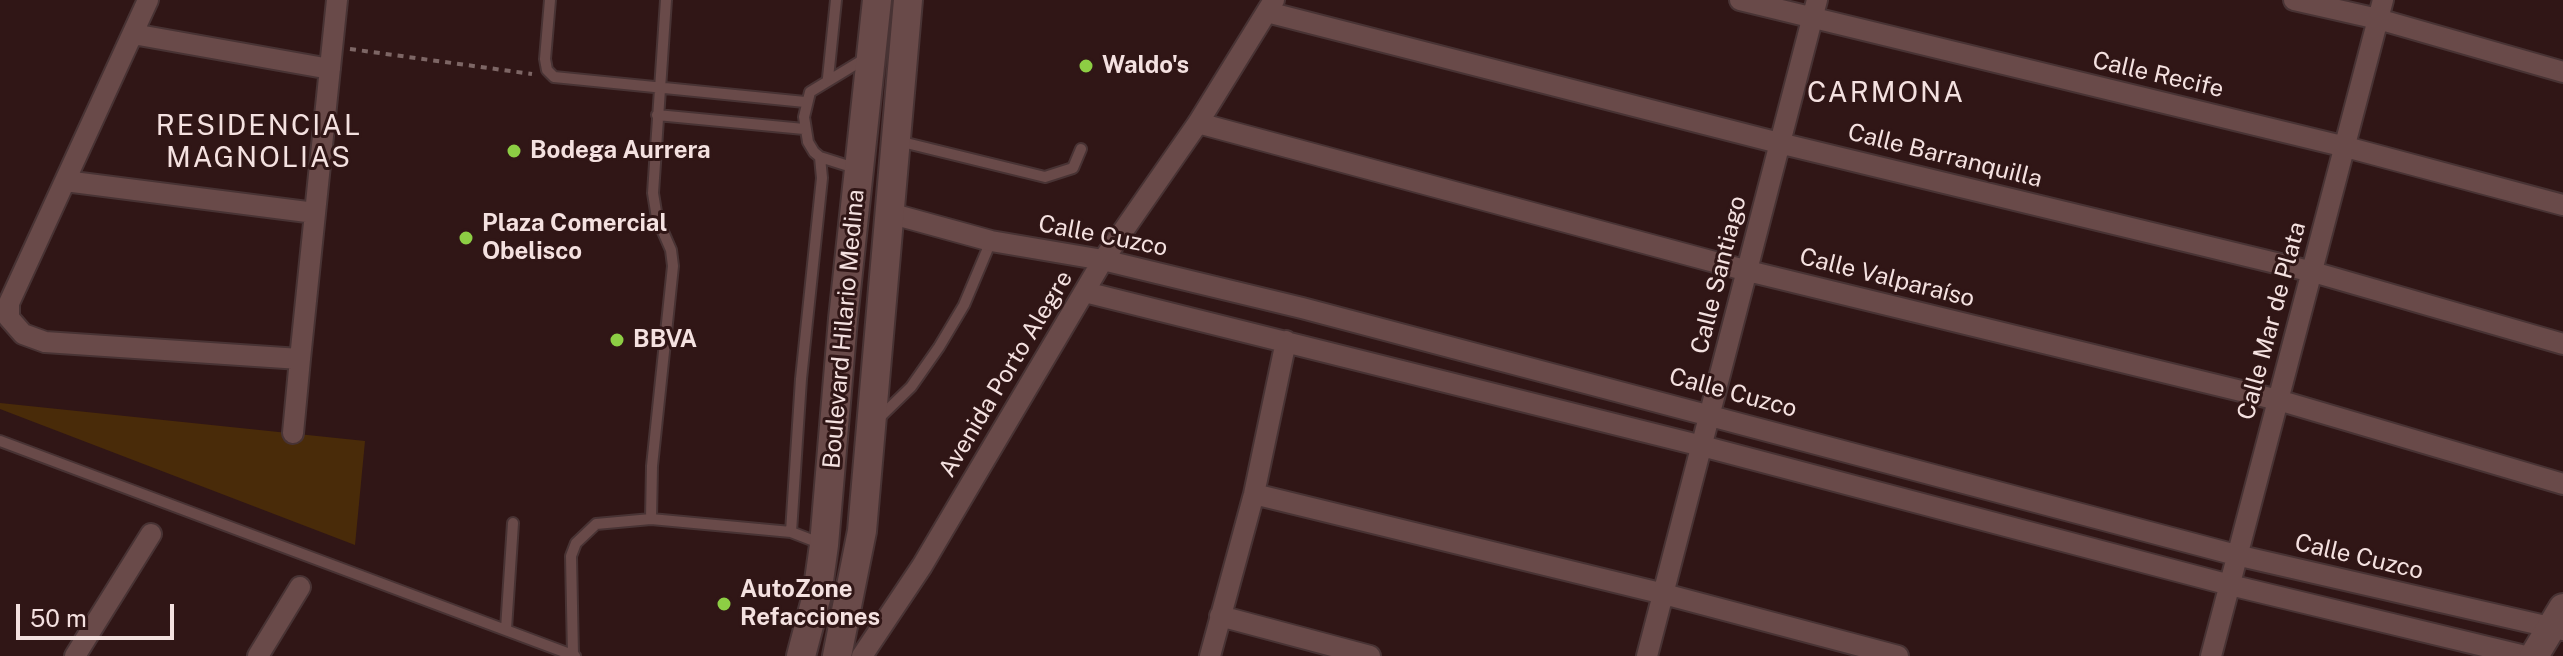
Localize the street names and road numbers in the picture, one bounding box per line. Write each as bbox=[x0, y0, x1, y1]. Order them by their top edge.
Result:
street label: Calle Recife bbox=[2090, 46, 2226, 104]
street label: Calle Barranquilla bbox=[1845, 118, 2045, 194]
street label: Boulevard Hilario Medina bbox=[817, 188, 871, 470]
street label: Calle Santiago bbox=[1685, 193, 1753, 357]
street label: Calle Cuzco bbox=[1036, 209, 1170, 263]
street label: Calle Mar de Plata bbox=[2232, 219, 2312, 423]
street label: Calle Valparaíso bbox=[1797, 242, 1977, 314]
street label: Avenida Porto Alegre bbox=[933, 266, 1079, 482]
street label: Calle Cuzco bbox=[1666, 362, 1800, 424]
street label: Calle Cuzco bbox=[2292, 528, 2426, 586]

